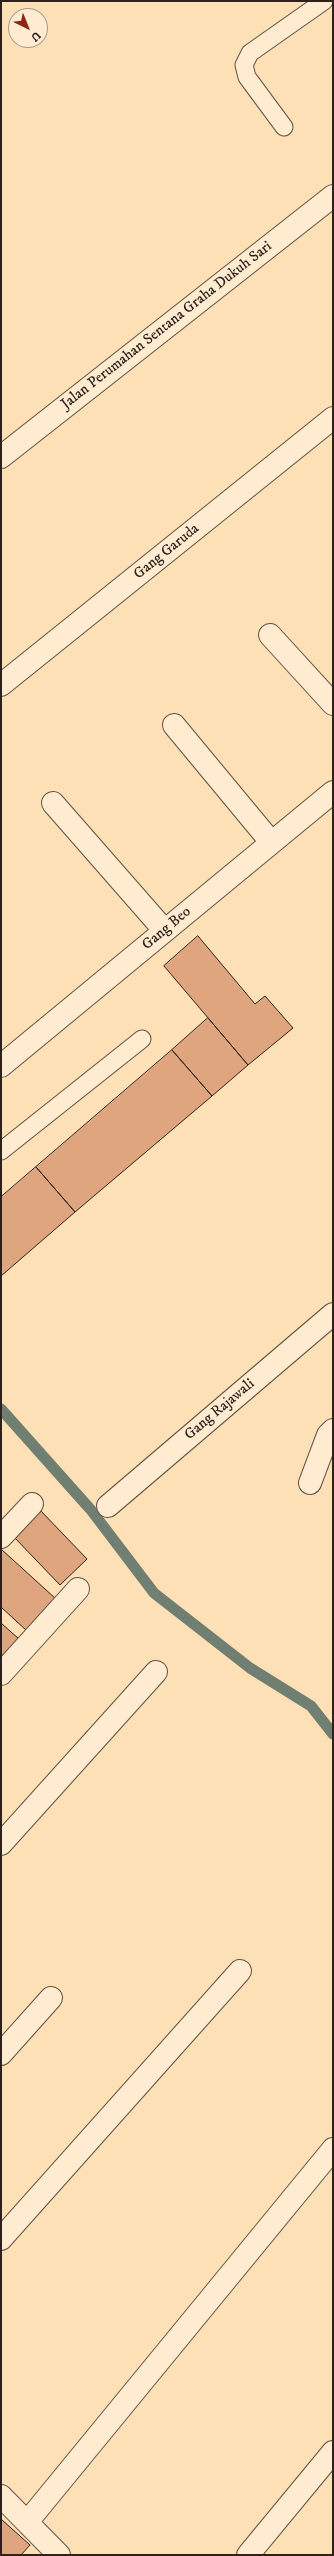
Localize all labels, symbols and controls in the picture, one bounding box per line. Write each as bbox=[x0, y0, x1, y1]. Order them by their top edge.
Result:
north arrow bbox=[8, 8, 48, 48]
text: U bbox=[28, 28, 43, 44]
street label: Jalan Perumahan Sentana Graha Dukuh Sari bbox=[58, 238, 276, 414]
street label: Gang Garuda bbox=[131, 520, 203, 584]
street label: Gang Beo bbox=[139, 903, 195, 955]
street label: Gang Rajawali bbox=[181, 1376, 259, 1444]

